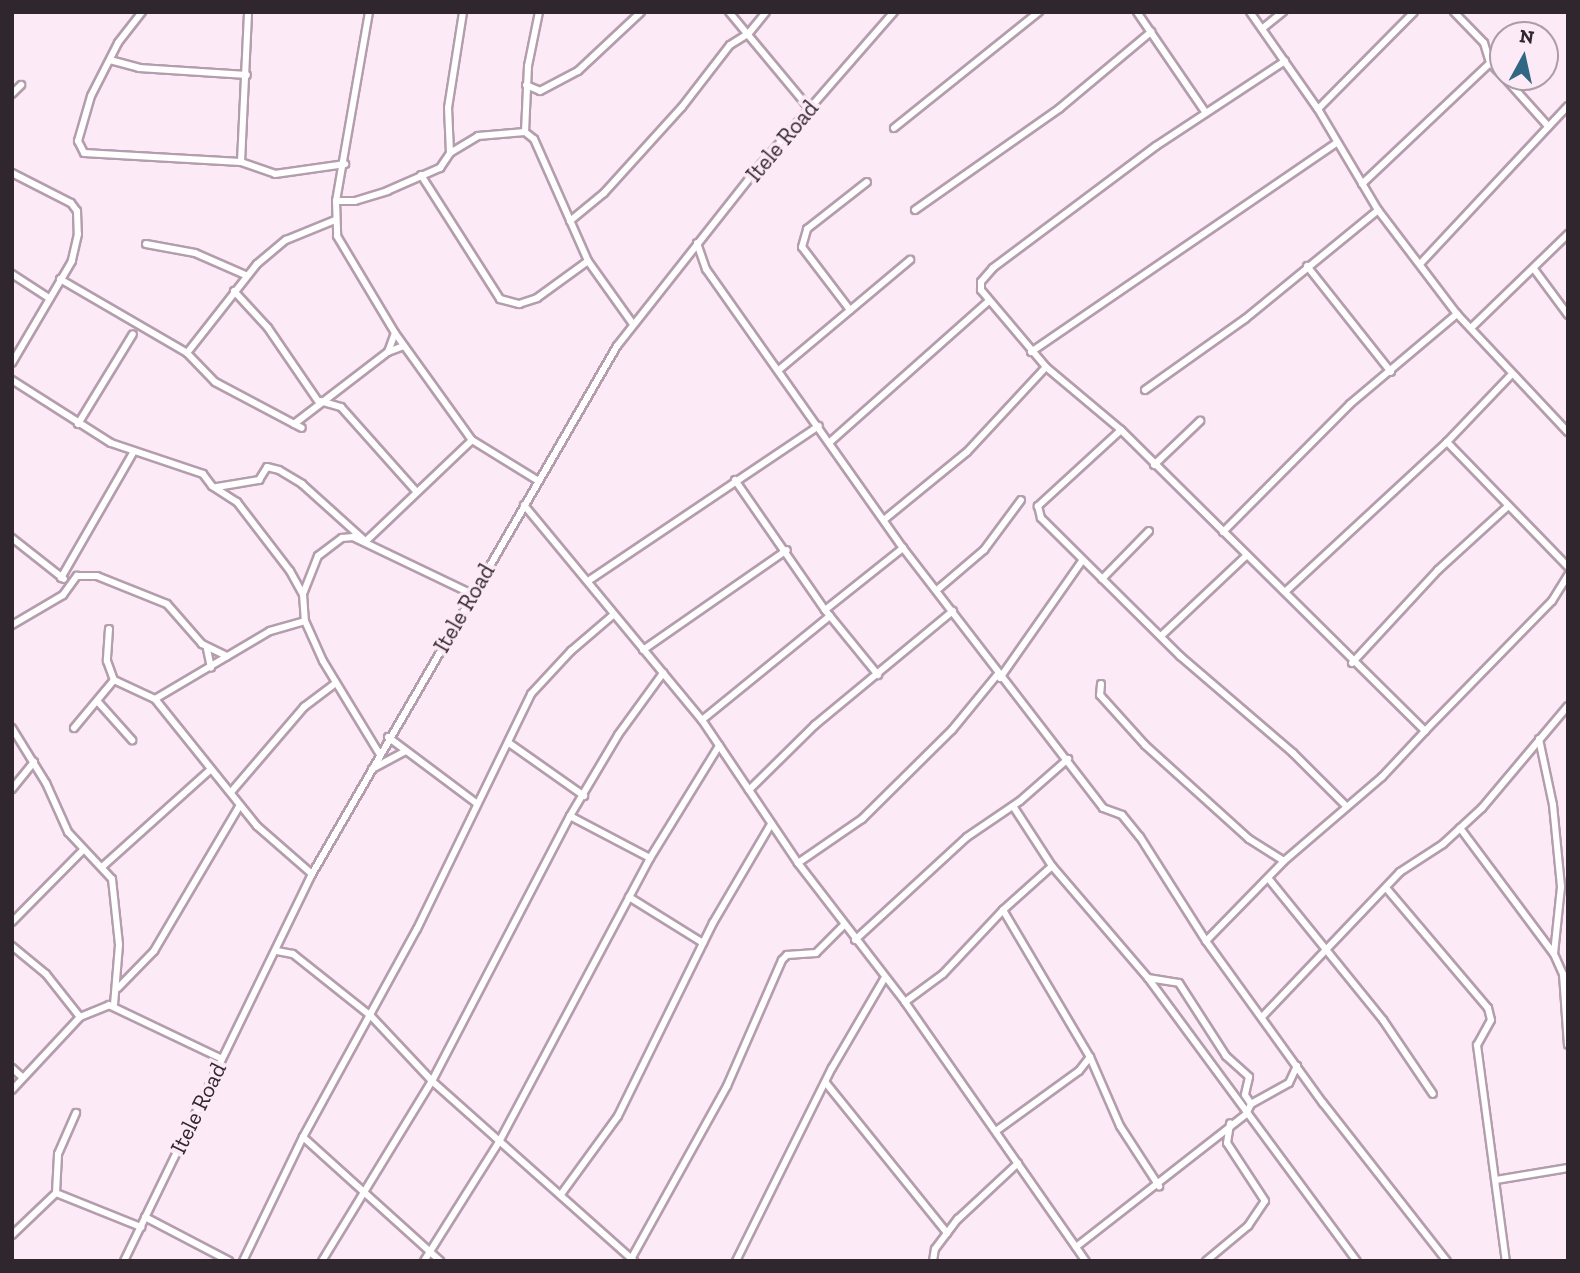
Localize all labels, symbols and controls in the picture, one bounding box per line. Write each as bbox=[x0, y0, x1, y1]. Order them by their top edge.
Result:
north arrow bbox=[1489, 21, 1559, 91]
text: N bbox=[1518, 24, 1535, 49]
street label: Itele Road bbox=[740, 95, 824, 187]
street label: Itele Road bbox=[428, 559, 500, 657]
street label: Itele Road bbox=[164, 1058, 232, 1158]

